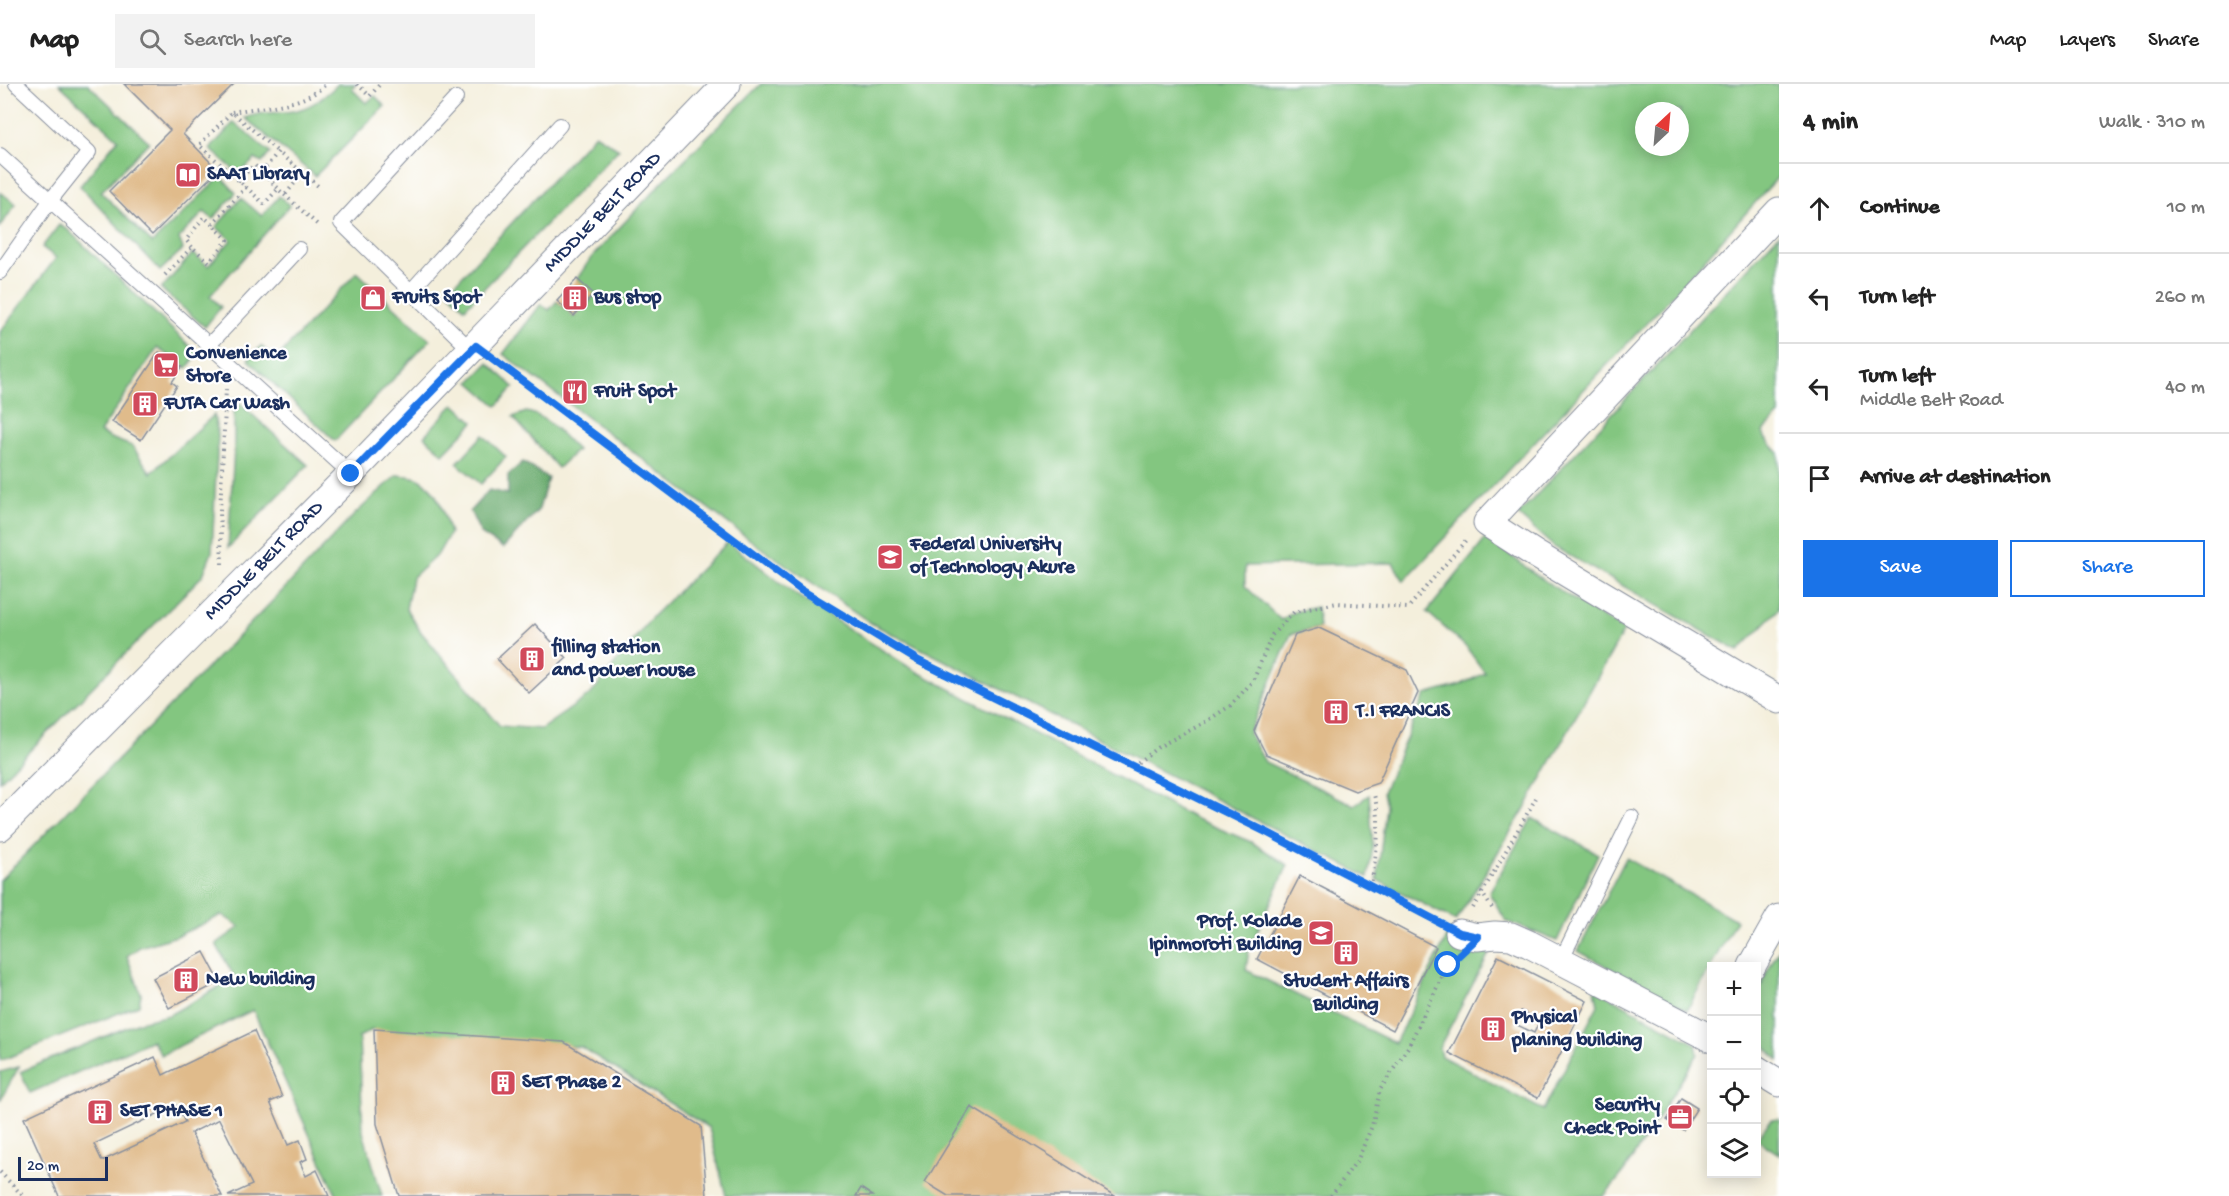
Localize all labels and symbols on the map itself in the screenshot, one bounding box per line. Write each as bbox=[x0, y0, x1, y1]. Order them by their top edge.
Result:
north arrow bbox=[1635, 102, 1689, 156]
street label: MIDDLE BELT ROAD bbox=[540, 147, 667, 278]
library icon: SAAT Library bbox=[173, 160, 203, 190]
place label: SAAT Library bbox=[207, 164, 310, 187]
shop icon: Fruits Spot bbox=[358, 283, 388, 313]
building icon: Bus stop bbox=[560, 283, 590, 313]
place label: Fruits Spot bbox=[391, 287, 483, 310]
place label: Bus stop bbox=[593, 287, 662, 310]
place label: Convenience Store bbox=[185, 343, 287, 389]
supermarket icon: Convenience Store bbox=[151, 350, 181, 380]
restaurant icon: Fruit Spot bbox=[560, 377, 590, 407]
place label: Fruit Spot bbox=[593, 381, 677, 404]
building icon: FUTA Car Wash bbox=[130, 389, 160, 419]
place label: FUTA Car Wash bbox=[163, 393, 290, 416]
route end bbox=[337, 460, 363, 486]
street label: MIDDLE BELT ROAD bbox=[200, 496, 329, 626]
place label: Federal University of Technology Akure bbox=[909, 534, 1076, 580]
school or university icon: Federal University of Technology Akure bbox=[875, 542, 905, 572]
place label: filling station and power house bbox=[551, 636, 696, 683]
building icon: filling station and power house bbox=[517, 644, 547, 674]
building icon: T.I FRANCIS bbox=[1321, 697, 1351, 727]
place label: T.I FRANCIS bbox=[1354, 701, 1451, 724]
place label: Prof. Kolade Ipinmoroti Building bbox=[1149, 911, 1303, 957]
school or university icon: Prof. Kolade Ipinmoroti Building bbox=[1306, 918, 1336, 948]
building icon: Student Affairs Building bbox=[1331, 938, 1361, 968]
route start bbox=[1434, 951, 1460, 977]
building icon: New building bbox=[171, 965, 201, 995]
place label: New building bbox=[206, 969, 315, 992]
place label: Student Affairs Building bbox=[1283, 971, 1410, 1017]
place label: Physical planing building bbox=[1511, 1007, 1642, 1053]
building icon: Physical planing building bbox=[1478, 1014, 1508, 1044]
building icon: SET Phase 2 bbox=[488, 1068, 518, 1098]
place label: SET Phase 2 bbox=[522, 1072, 621, 1095]
place label: Security Check Point bbox=[1563, 1095, 1662, 1141]
building icon: SET PHASE 1 bbox=[85, 1097, 115, 1127]
place label: SET PHASE 1 bbox=[120, 1101, 223, 1124]
office icon: Security Check Point bbox=[1665, 1102, 1695, 1132]
scale bar bbox=[18, 1154, 108, 1182]

